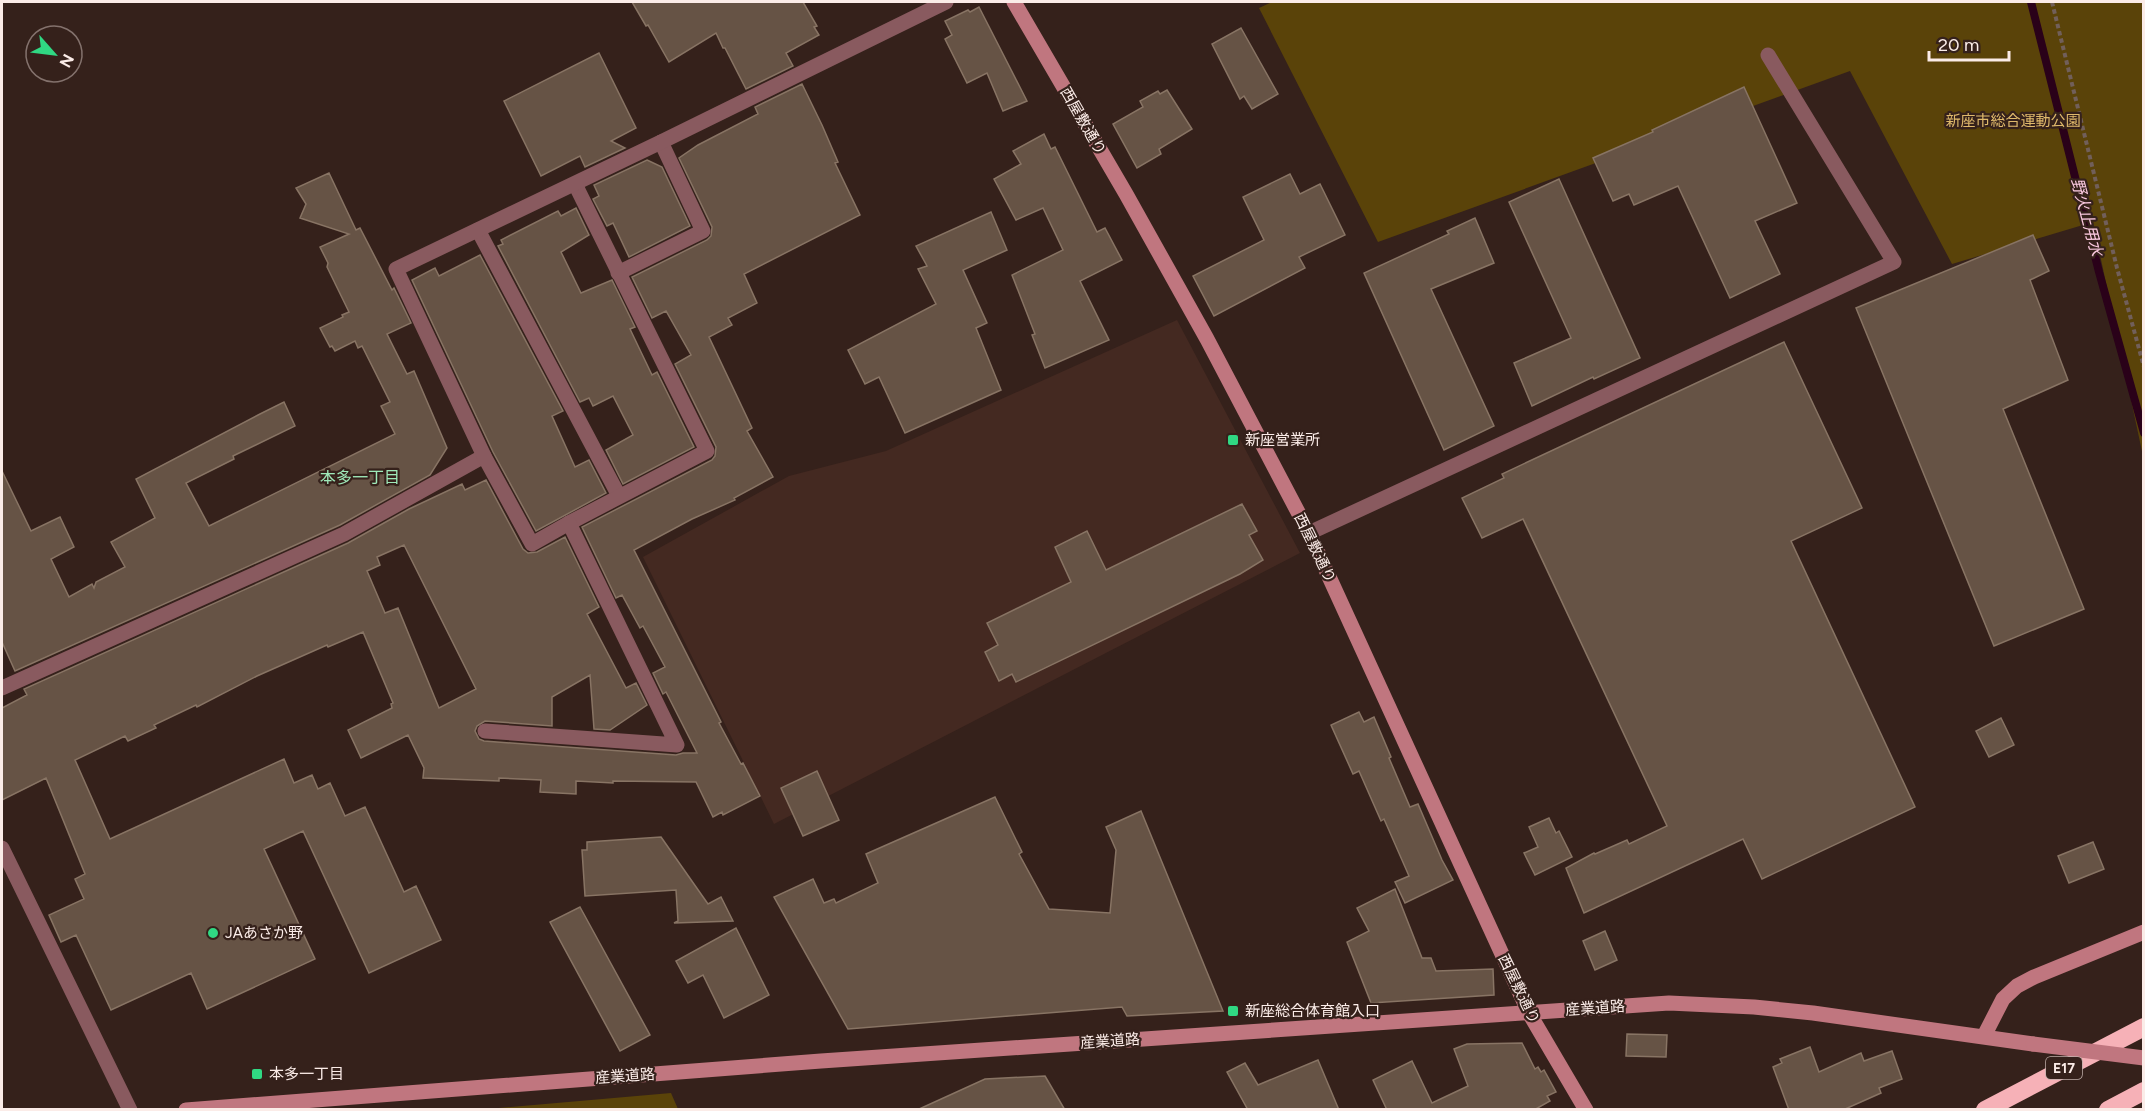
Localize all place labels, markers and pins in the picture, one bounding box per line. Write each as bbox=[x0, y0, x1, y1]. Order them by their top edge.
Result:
place label: 新座営業所 bbox=[1245, 431, 1320, 449]
marker: 新座営業所 bbox=[1226, 433, 1240, 447]
place label: JAあさか野 bbox=[225, 924, 303, 942]
marker: JAあさか野 bbox=[206, 926, 220, 940]
place label: 新座総合体育館入口 bbox=[1245, 1002, 1380, 1020]
marker: 新座総合体育館入口 bbox=[1226, 1004, 1240, 1018]
place label: 本多一丁目 bbox=[269, 1065, 344, 1083]
marker: 本多一丁目 bbox=[250, 1067, 264, 1081]

